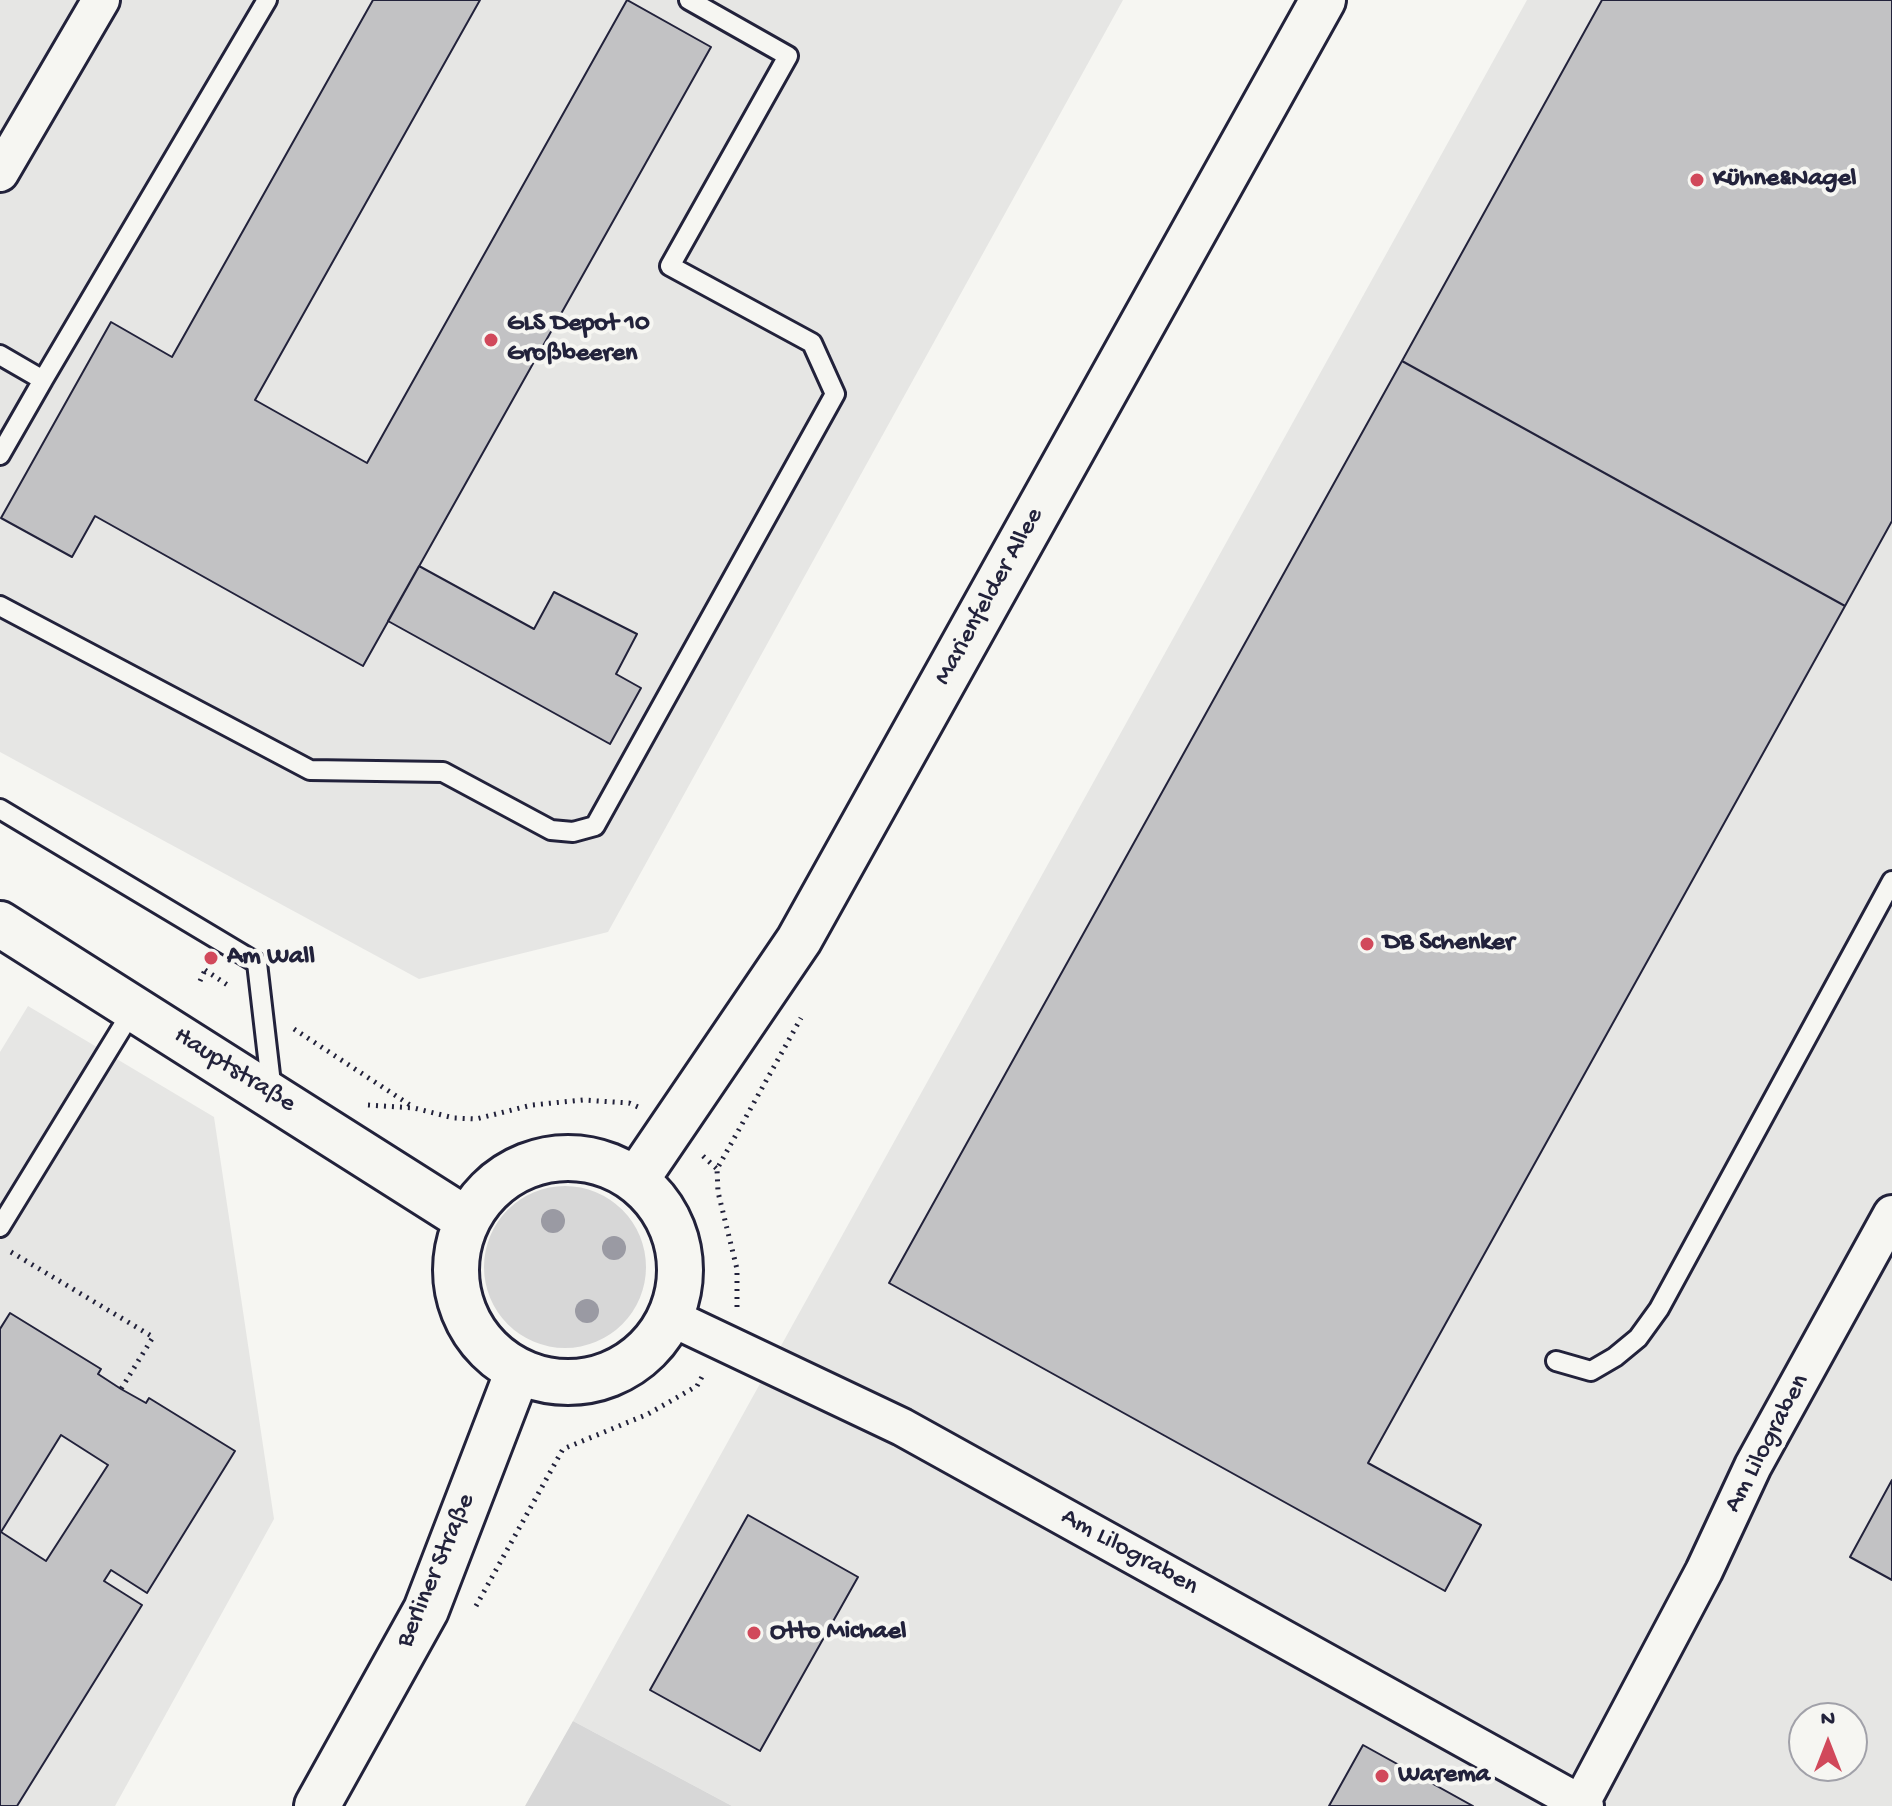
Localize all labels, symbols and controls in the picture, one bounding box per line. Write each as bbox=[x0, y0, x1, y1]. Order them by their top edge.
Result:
place label: Kühne&Nagel bbox=[1713, 164, 1857, 196]
marker: Kühne&Nagel bbox=[1688, 171, 1706, 189]
place label: GLS Depot 10 Großbeeren bbox=[507, 309, 650, 370]
marker: GLS Depot 10 Großbeeren bbox=[482, 331, 500, 349]
street label: Marienfelder Allee bbox=[928, 503, 1052, 691]
place label: DB Schenker bbox=[1383, 928, 1514, 960]
marker: DB Schenker bbox=[1358, 935, 1376, 953]
place label: Am Wall bbox=[227, 942, 315, 974]
marker: Am Wall bbox=[202, 949, 220, 967]
street label: Hauptstraße bbox=[167, 1021, 301, 1121]
street label: Am Lilograben bbox=[1718, 1369, 1818, 1519]
street label: Berliner Straße bbox=[391, 1489, 483, 1653]
street label: Am Lilograben bbox=[1055, 1502, 1203, 1604]
place label: Otto Michael bbox=[770, 1617, 907, 1649]
marker: Otto Michael bbox=[745, 1624, 763, 1642]
north arrow bbox=[1788, 1702, 1868, 1782]
text: N bbox=[1821, 1707, 1835, 1733]
place label: Warema bbox=[1398, 1760, 1490, 1792]
marker: Warema bbox=[1373, 1767, 1391, 1785]

